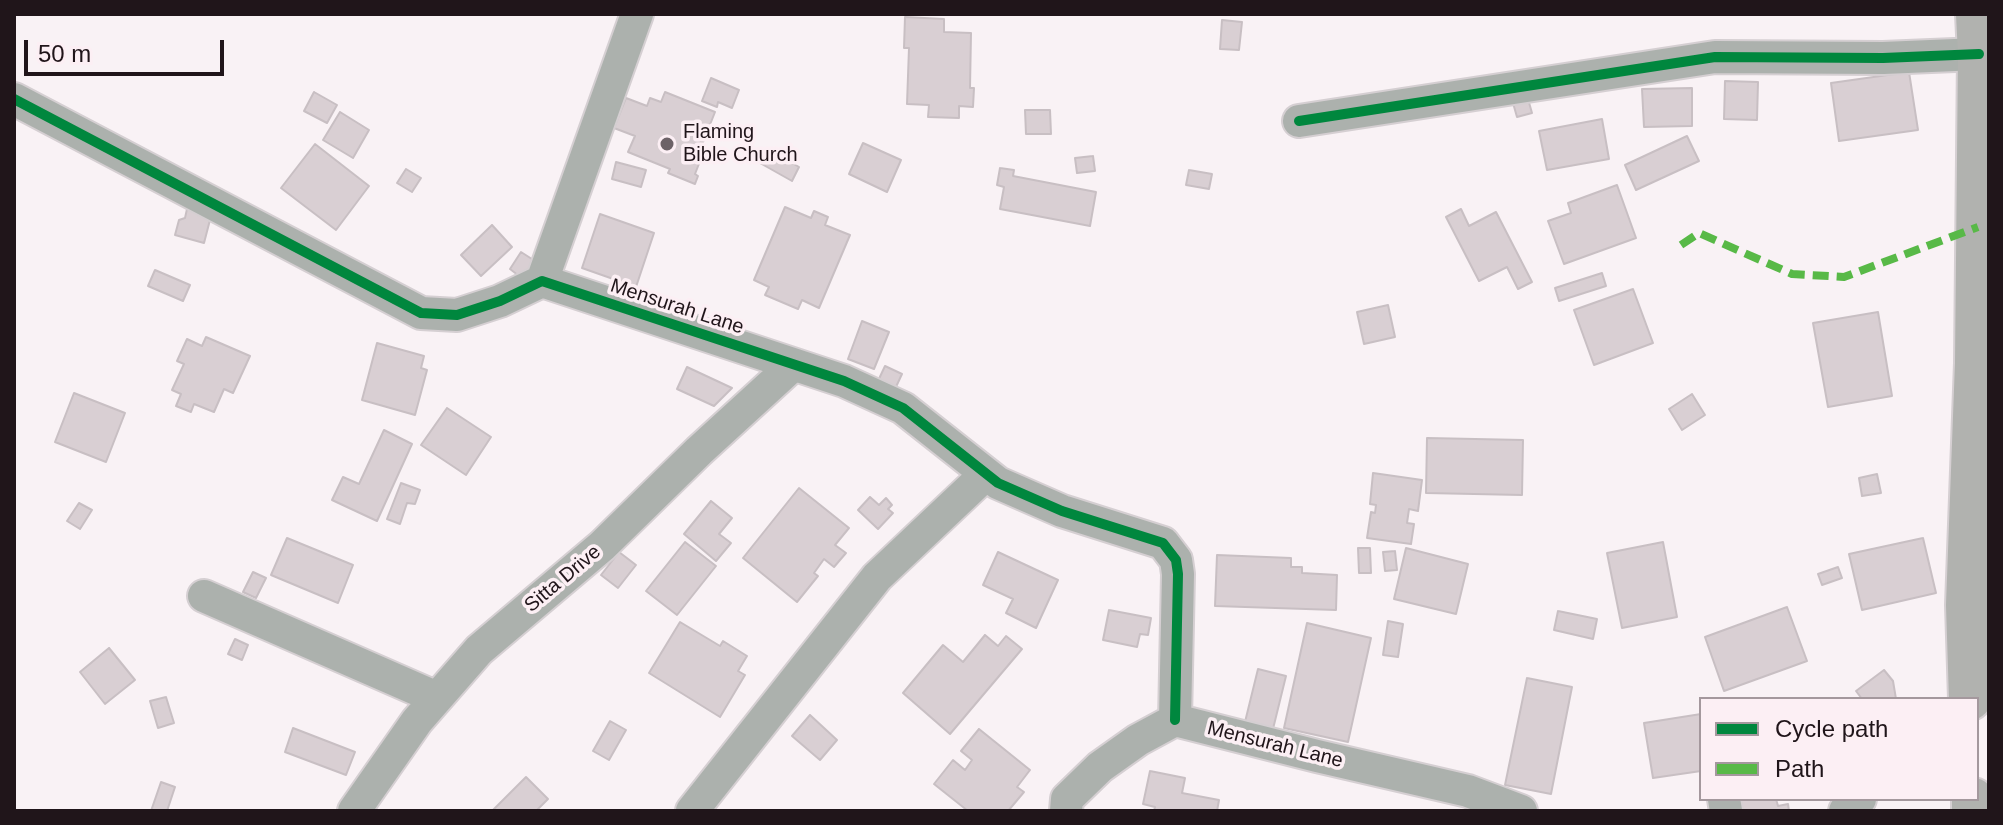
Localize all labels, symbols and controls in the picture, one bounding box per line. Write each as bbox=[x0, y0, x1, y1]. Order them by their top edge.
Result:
scale bar bbox=[28, 24, 228, 74]
text: 50 m bbox=[38, 40, 91, 67]
place label: Flaming Bible Church bbox=[683, 120, 798, 167]
marker: Flaming Bible Church bbox=[658, 135, 676, 153]
street label: Mensurah Lane bbox=[607, 274, 747, 340]
street label: Sitta Drive bbox=[520, 540, 606, 618]
legend bbox=[1699, 697, 1979, 801]
text: Cycle path bbox=[1775, 715, 1888, 742]
street label: Mensurah Lane bbox=[1205, 717, 1345, 773]
text: Path bbox=[1775, 755, 1824, 782]

